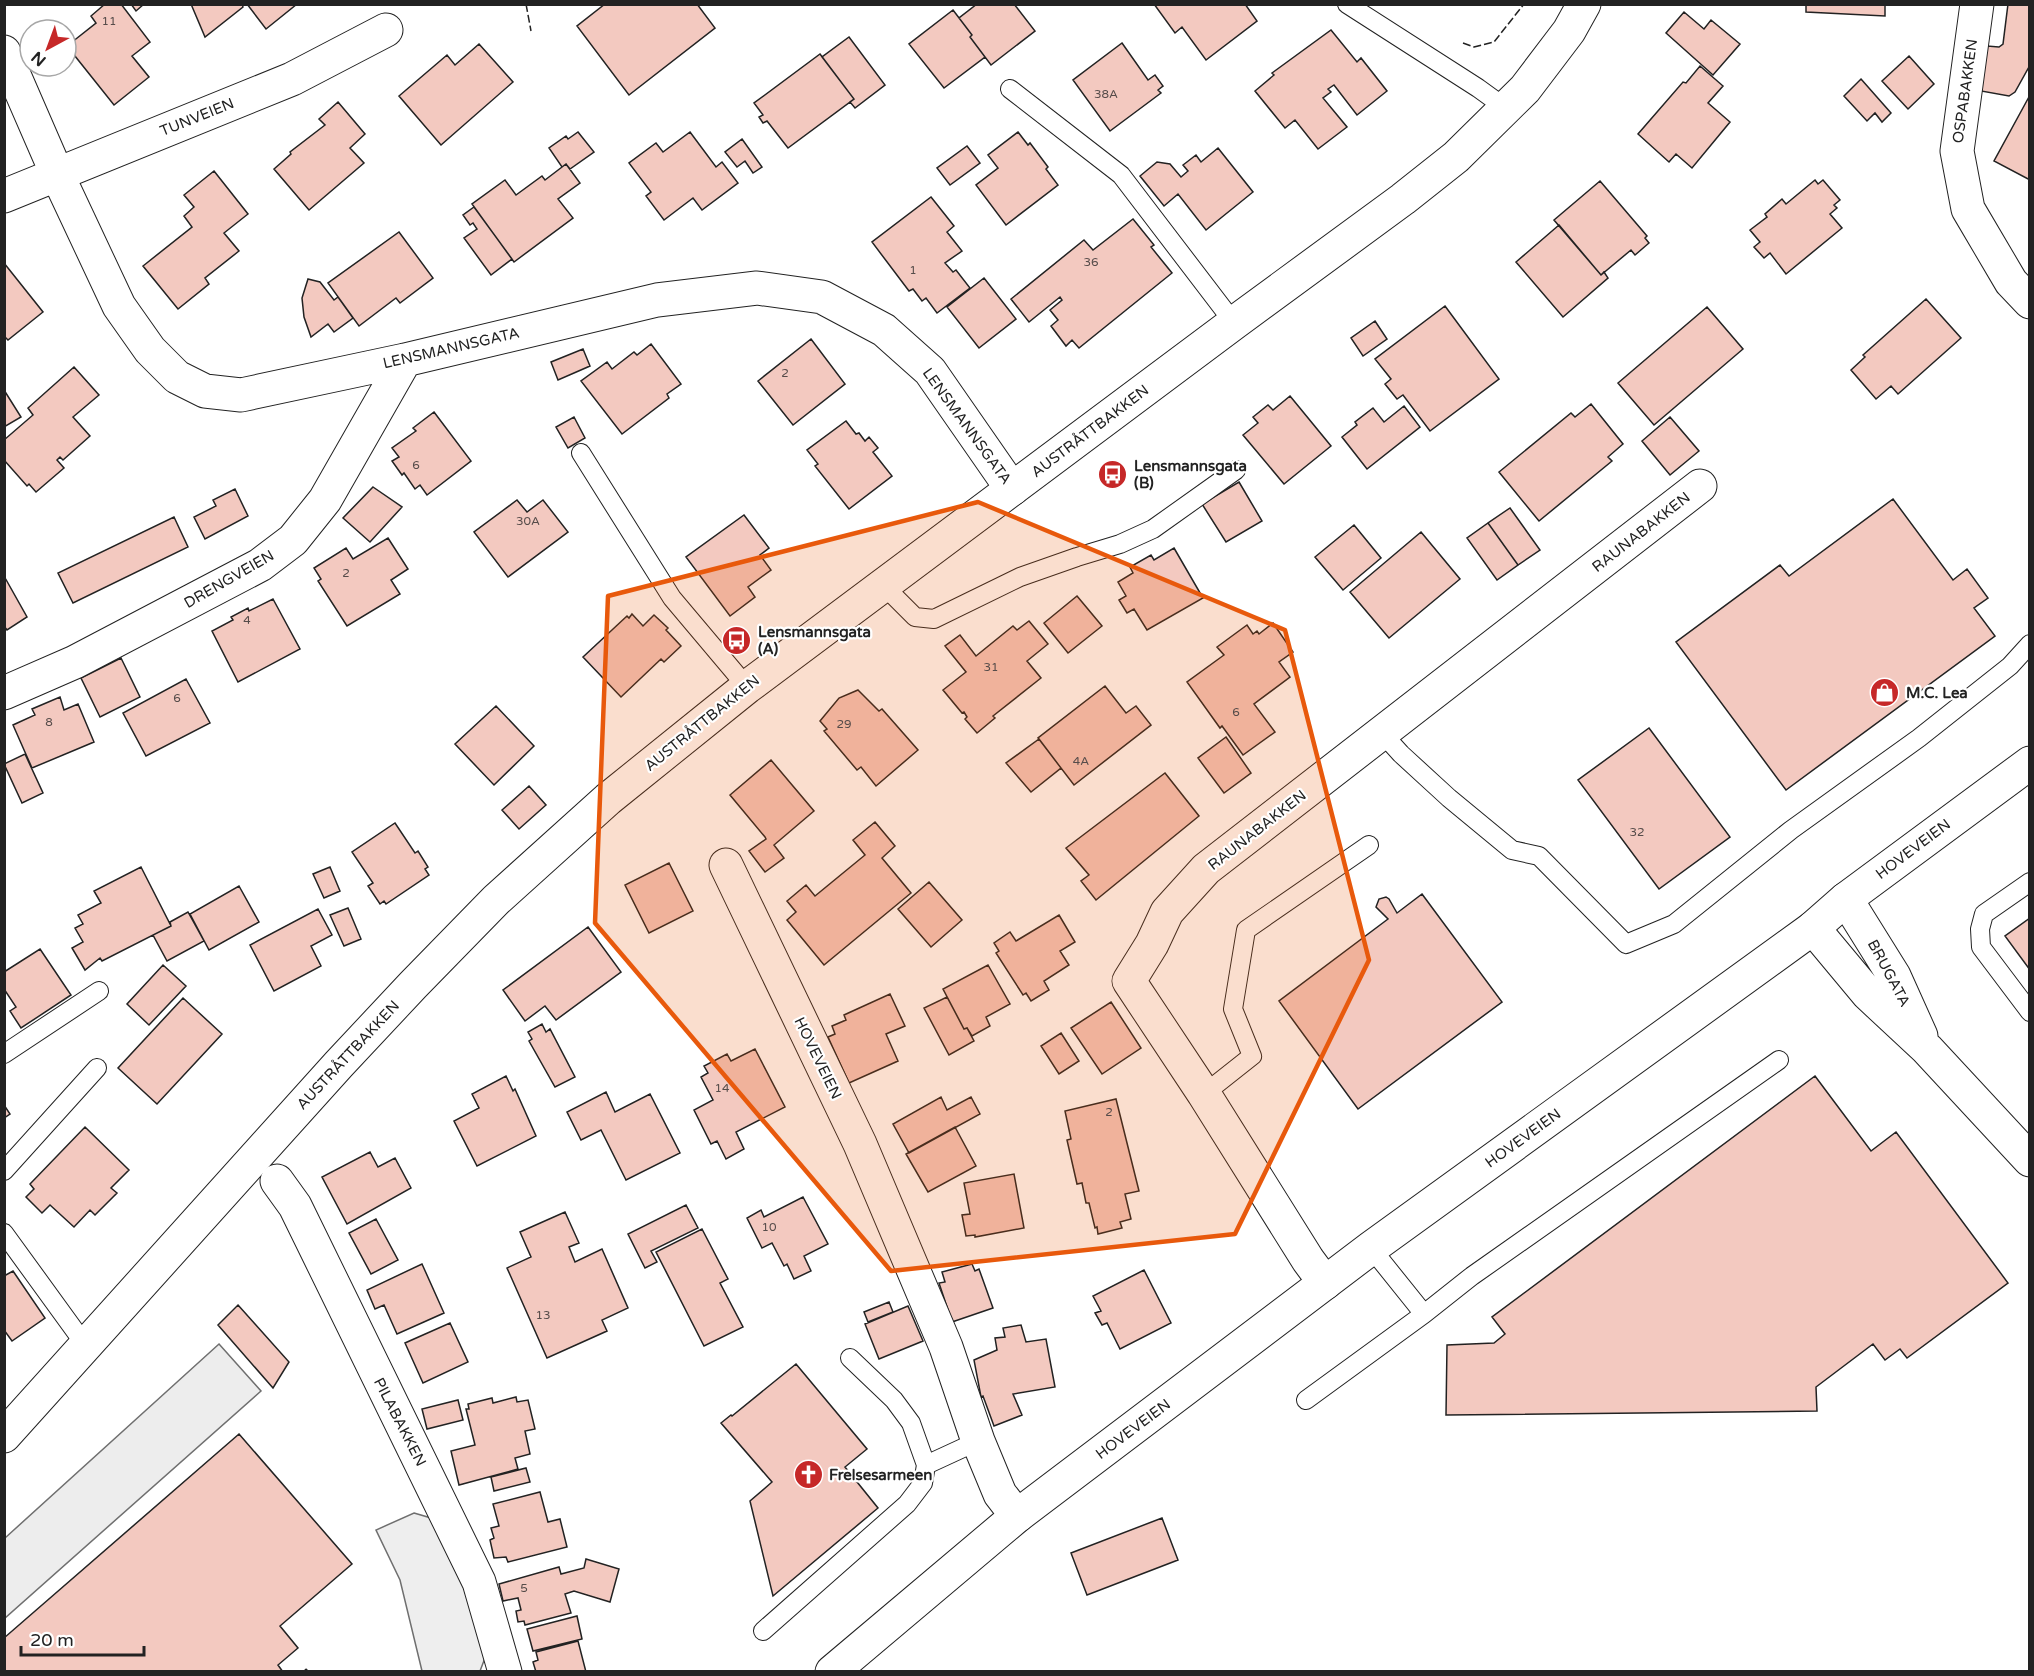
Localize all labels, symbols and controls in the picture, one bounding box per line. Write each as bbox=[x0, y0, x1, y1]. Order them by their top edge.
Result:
house number: 11 bbox=[101, 14, 117, 28]
north arrow bbox=[18, 18, 78, 78]
street label: OSPABAKKEN bbox=[1949, 38, 1981, 144]
text: N bbox=[27, 47, 50, 70]
house number: 38A bbox=[1094, 87, 1118, 101]
street label: TUNVEIEN bbox=[157, 94, 237, 140]
house number: 36 bbox=[1083, 255, 1099, 269]
house number: 1 bbox=[909, 263, 917, 277]
street label: LENSMANNSGATA bbox=[381, 324, 521, 372]
street label: LENSMANNSGATA bbox=[919, 364, 1015, 488]
house number: 2 bbox=[781, 366, 789, 380]
street label: AUSTRÅTTBAKKEN bbox=[1028, 381, 1152, 481]
place label: Lensmannsgata (B) bbox=[1134, 457, 1247, 492]
house number: 6 bbox=[412, 458, 420, 472]
bus stop icon: Lensmannsgata (B) bbox=[1097, 459, 1129, 491]
street label: RAUNABAKKEN bbox=[1588, 488, 1694, 576]
house number: 30A bbox=[516, 514, 540, 528]
street label: DRENGVEIEN bbox=[181, 546, 277, 612]
house number: 2 bbox=[342, 566, 350, 580]
house number: 4 bbox=[243, 613, 251, 627]
place label: Lensmannsgata (A) bbox=[758, 623, 871, 658]
bus stop icon: Lensmannsgata (A) bbox=[721, 625, 753, 657]
house number: 31 bbox=[983, 660, 999, 674]
street label: AUSTRÅTTBAKKEN bbox=[641, 671, 763, 775]
shop icon: M.C. Lea bbox=[1869, 677, 1901, 709]
place label: M.C. Lea bbox=[1906, 684, 1968, 702]
house number: 6 bbox=[173, 691, 181, 705]
house number: 6 bbox=[1232, 705, 1240, 719]
house number: 8 bbox=[45, 715, 53, 729]
house number: 29 bbox=[836, 717, 852, 731]
house number: 4A bbox=[1073, 754, 1089, 768]
street label: RAUNABAKKEN bbox=[1204, 786, 1310, 874]
street label: HOVEVEIEN bbox=[1872, 815, 1954, 883]
house number: 32 bbox=[1629, 825, 1645, 839]
street label: BRUGATA bbox=[1864, 936, 1914, 1010]
street label: AUSTRÅTTBAKKEN bbox=[293, 997, 403, 1113]
street label: HOVEVEIEN bbox=[790, 1014, 846, 1102]
house number: 14 bbox=[714, 1081, 730, 1095]
house number: 2 bbox=[1105, 1105, 1113, 1119]
street label: HOVEVEIEN bbox=[1482, 1105, 1564, 1171]
house number: 10 bbox=[761, 1220, 777, 1234]
house number: 13 bbox=[535, 1308, 551, 1322]
street label: PILABAKKEN bbox=[370, 1375, 430, 1469]
street label: HOVEVEIEN bbox=[1092, 1395, 1174, 1463]
church icon: Frelsesarmeen bbox=[792, 1459, 824, 1491]
place label: Frelsesarmeen bbox=[829, 1466, 932, 1484]
house number: 5 bbox=[520, 1581, 528, 1595]
scale bar bbox=[21, 1619, 144, 1657]
text: 20 m bbox=[30, 1629, 74, 1651]

